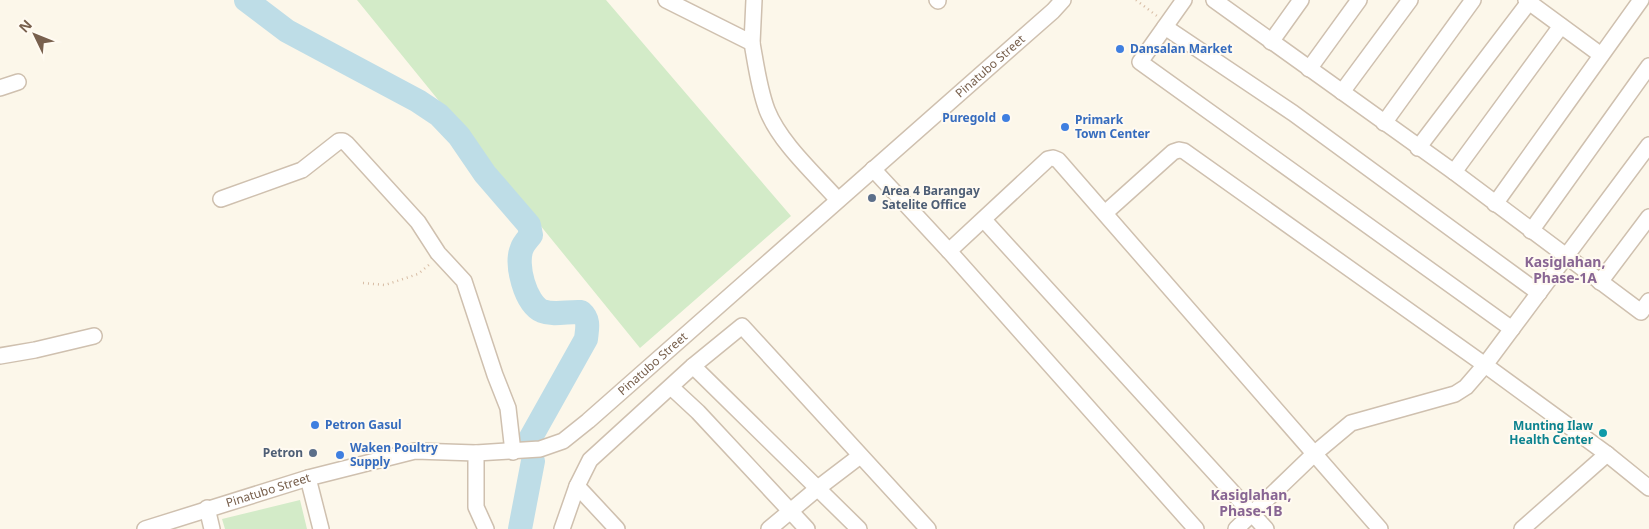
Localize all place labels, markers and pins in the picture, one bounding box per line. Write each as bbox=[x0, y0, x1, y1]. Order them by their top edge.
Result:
place label: Dansalan Market bbox=[1130, 40, 1232, 57]
marker: Dansalan Market bbox=[1114, 43, 1126, 55]
place label: Puregold bbox=[942, 109, 996, 126]
place label: Primark Town Center bbox=[1075, 111, 1151, 142]
marker: Puregold bbox=[1000, 112, 1012, 124]
marker: Primark Town Center bbox=[1059, 121, 1071, 133]
place label: Area 4 Barangay Satelite Office bbox=[882, 182, 980, 213]
marker: Area 4 Barangay Satelite Office bbox=[866, 192, 878, 204]
place label: Petron Gasul bbox=[325, 416, 402, 433]
place label: Munting Ilaw Health Center bbox=[1509, 417, 1594, 448]
marker: Petron Gasul bbox=[309, 419, 321, 431]
marker: Munting Ilaw Health Center bbox=[1597, 427, 1609, 439]
place label: Waken Poultry Supply bbox=[350, 439, 438, 470]
place label: Petron bbox=[263, 444, 303, 461]
marker: Petron bbox=[307, 447, 319, 459]
marker: Waken Poultry Supply bbox=[334, 449, 346, 461]

